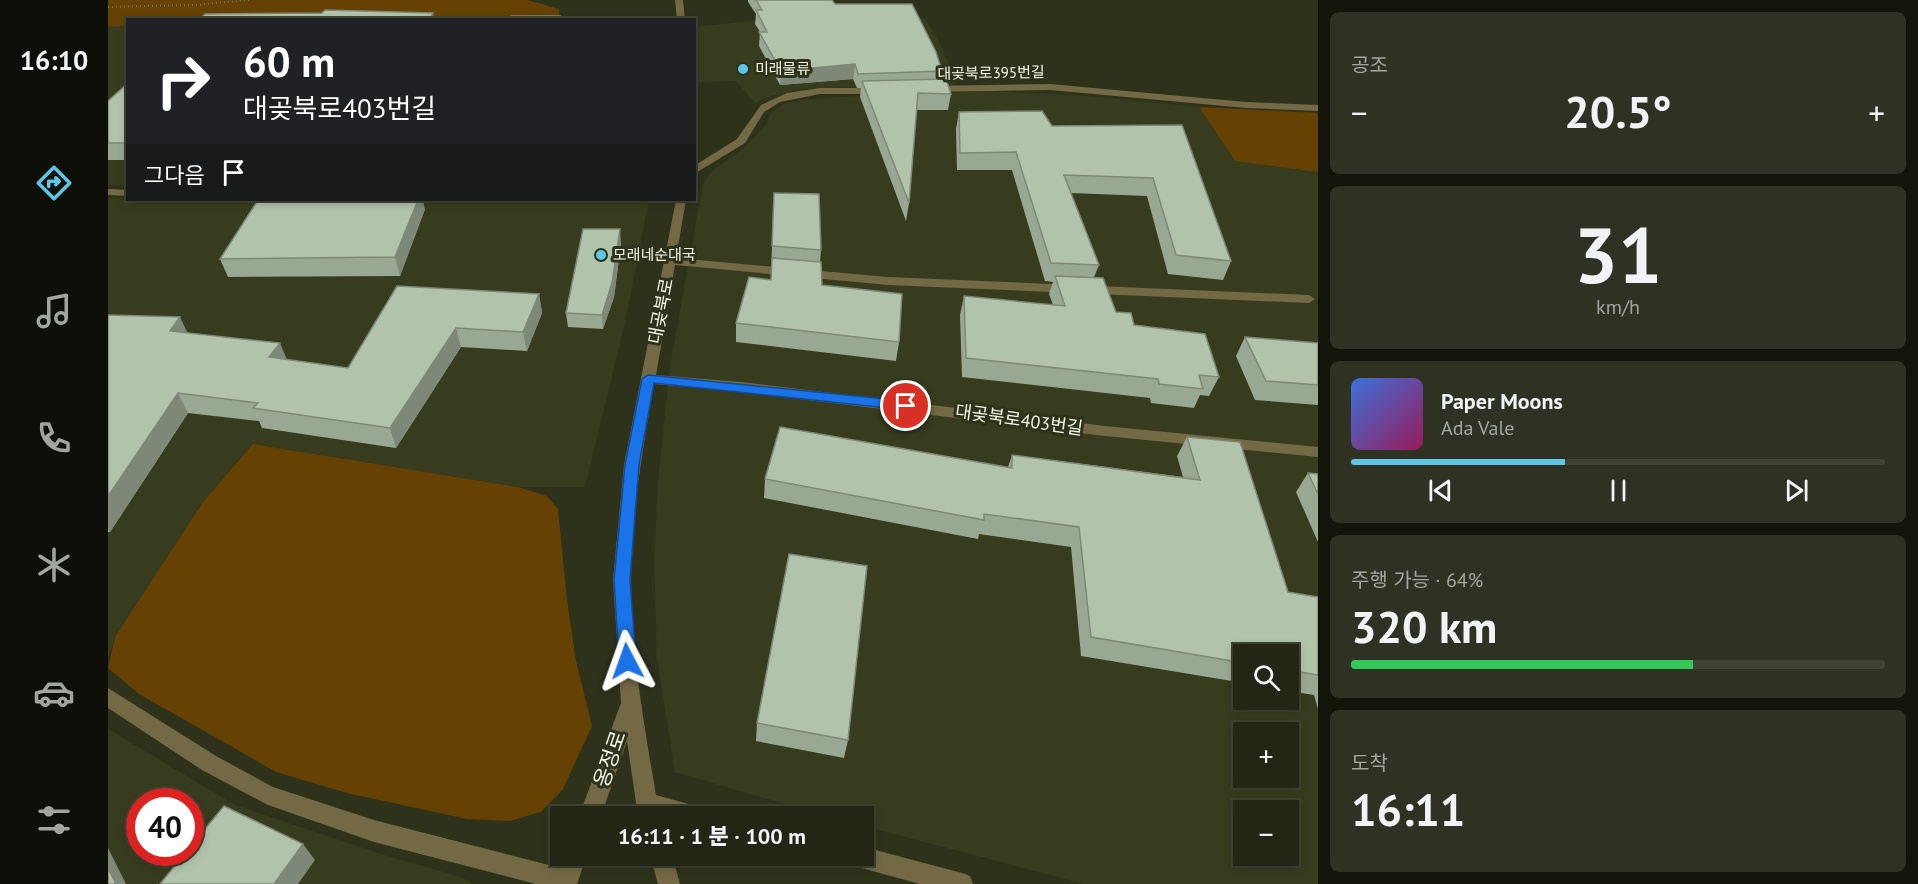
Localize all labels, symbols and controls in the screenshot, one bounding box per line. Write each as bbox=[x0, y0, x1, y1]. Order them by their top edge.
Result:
text: 60 m bbox=[243, 34, 335, 89]
icon: right bbox=[144, 42, 222, 120]
text: 16:10 bbox=[20, 43, 88, 77]
text: 공조 bbox=[1351, 52, 1388, 78]
place label: 미래물류 bbox=[755, 59, 810, 78]
marker: 미래물류 bbox=[736, 62, 750, 76]
street label: 대곶북로395번길 bbox=[937, 62, 1045, 83]
text: 20.5° bbox=[1564, 82, 1672, 140]
text: 대곶북로403번길 bbox=[243, 91, 436, 125]
text: − bbox=[1351, 91, 1368, 134]
text: + bbox=[1868, 91, 1885, 134]
icon: arrive bbox=[217, 156, 250, 189]
text: 그다음 bbox=[144, 161, 205, 189]
icon: directions bbox=[33, 162, 75, 204]
text: 31 bbox=[1574, 204, 1662, 305]
place label: 모래네순대국 bbox=[613, 245, 696, 264]
marker: 모래네순대국 bbox=[594, 248, 608, 262]
street label: 대곶북로 bbox=[643, 276, 678, 346]
icon: music bbox=[33, 290, 75, 332]
text: km/h bbox=[1596, 294, 1640, 320]
pin bbox=[880, 380, 931, 431]
text: Paper Moons bbox=[1441, 387, 1563, 415]
icon: arrive bbox=[889, 389, 922, 422]
street label: 대곶북로403번길 bbox=[954, 399, 1084, 440]
text: Ada Vale bbox=[1441, 415, 1514, 441]
icon: phone bbox=[33, 417, 75, 459]
icon: previous bbox=[1424, 474, 1457, 507]
icon: pause bbox=[1602, 474, 1635, 507]
icon: next bbox=[1780, 474, 1813, 507]
icon: climate bbox=[33, 544, 75, 586]
text: 주행 가능 · 64% bbox=[1351, 567, 1483, 593]
text: 320 km bbox=[1351, 597, 1497, 655]
position arrow bbox=[595, 629, 659, 693]
map controls bbox=[1233, 644, 1299, 866]
button: search bbox=[1233, 644, 1299, 710]
icon: car bbox=[33, 672, 75, 714]
button: + bbox=[1233, 722, 1299, 788]
street label: 옹정로 bbox=[587, 727, 632, 791]
text: 도착 bbox=[1351, 750, 1388, 776]
text: 16:11 bbox=[1351, 780, 1465, 838]
speed limit sign: 40 bbox=[126, 788, 204, 866]
icon: filters bbox=[33, 799, 75, 841]
button: − bbox=[1233, 800, 1299, 866]
text: 16:11 · 1 분 · 100 m bbox=[618, 822, 806, 850]

